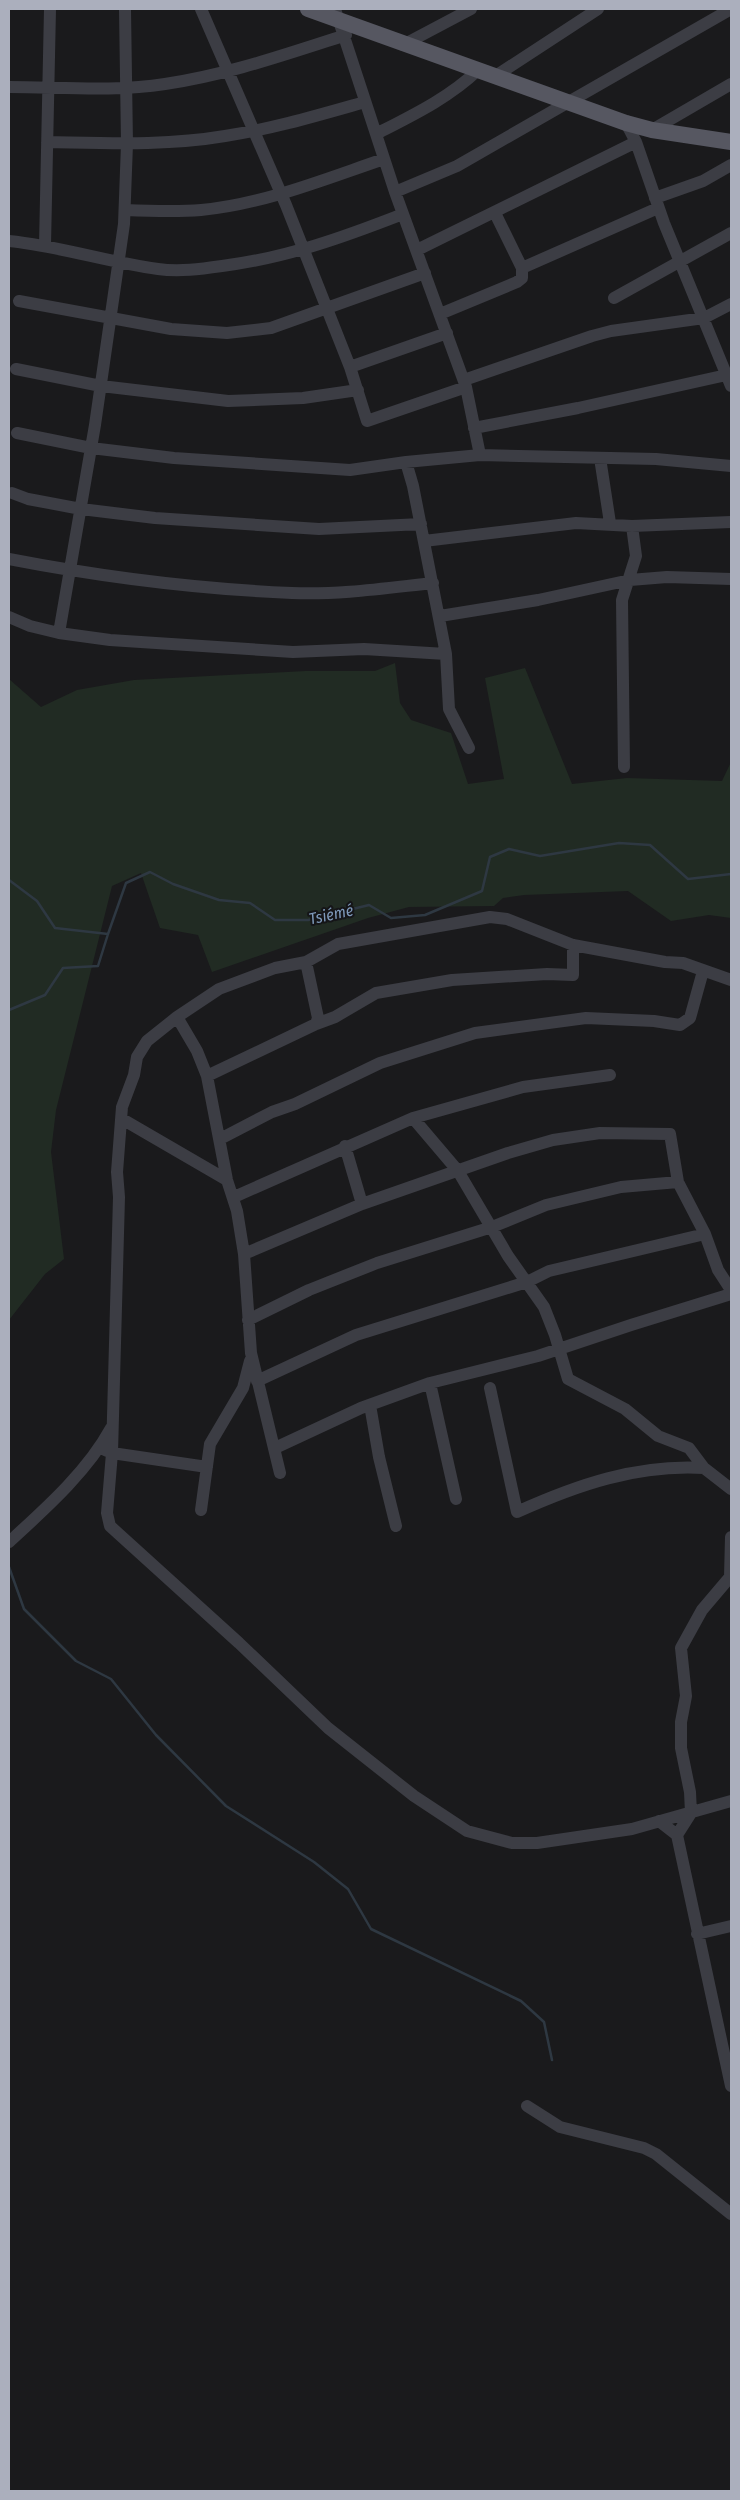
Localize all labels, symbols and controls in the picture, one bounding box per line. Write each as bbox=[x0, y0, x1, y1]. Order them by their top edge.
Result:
water label: Tsiémé bbox=[307, 900, 355, 928]

